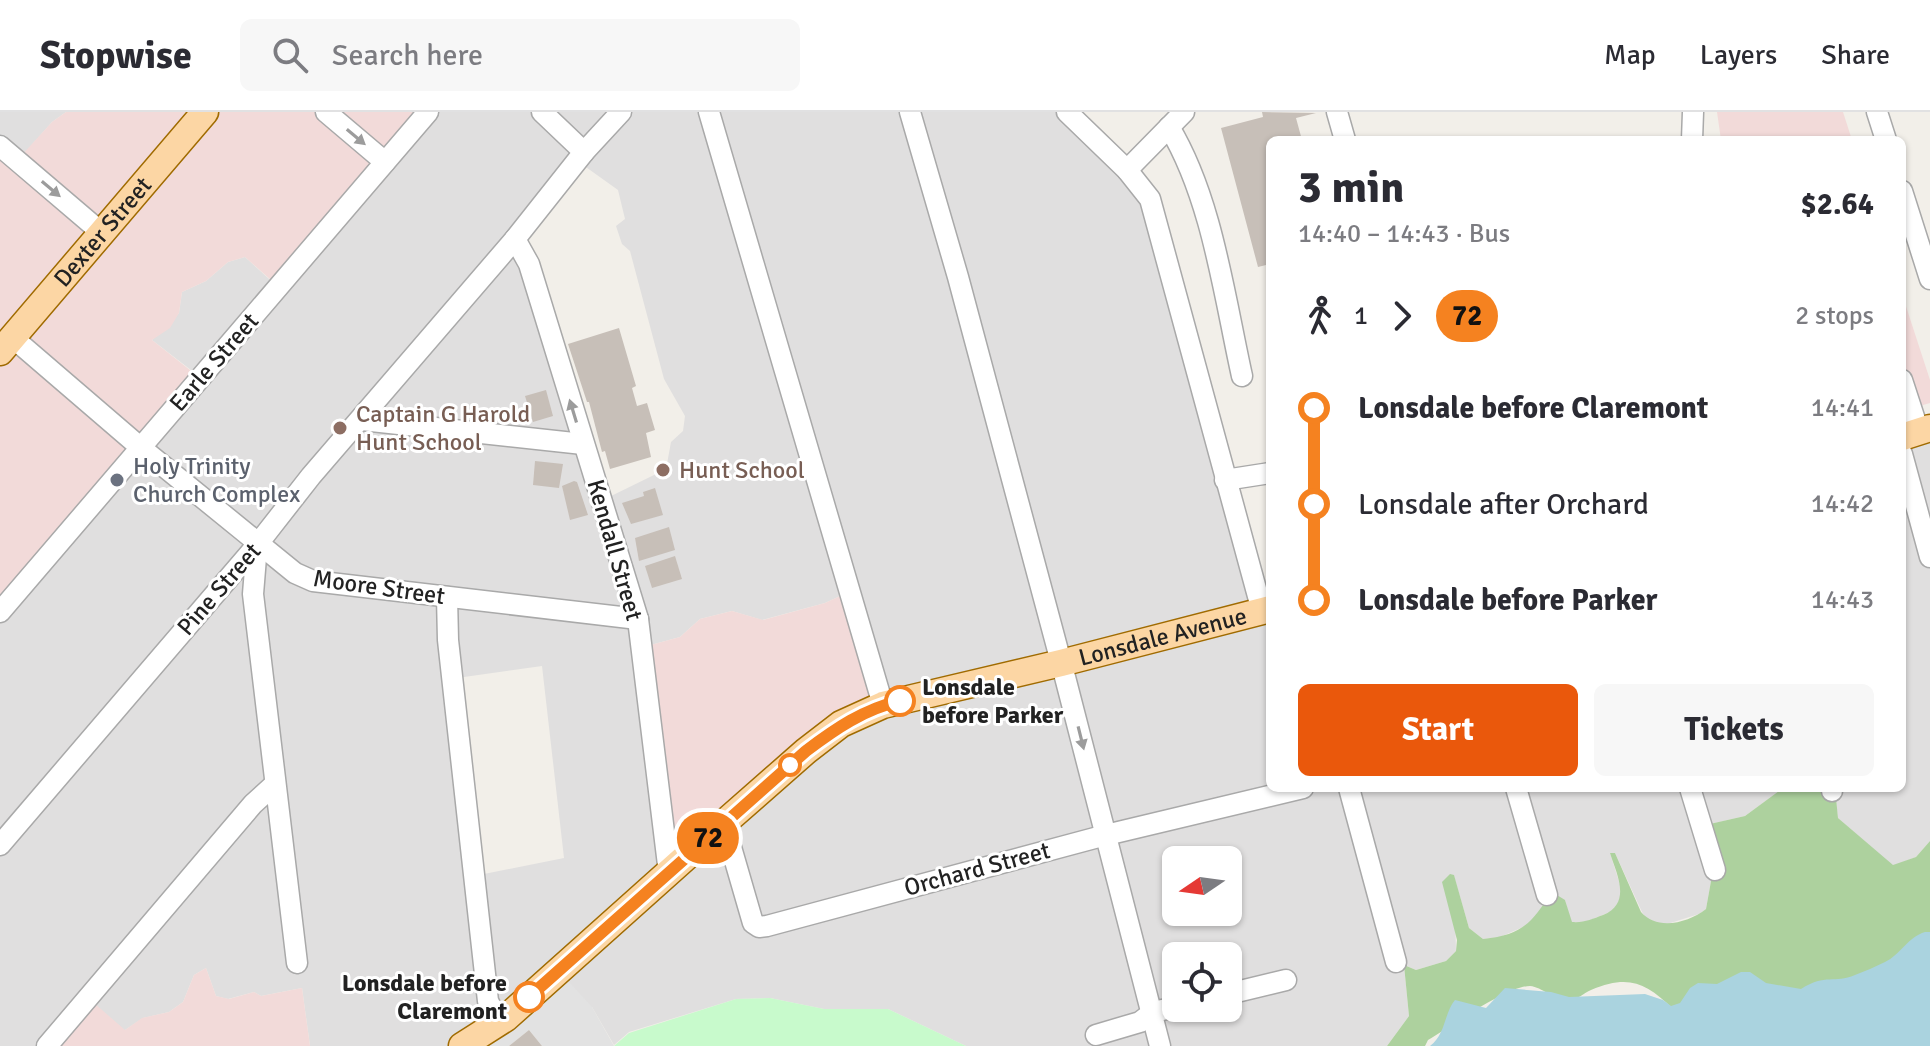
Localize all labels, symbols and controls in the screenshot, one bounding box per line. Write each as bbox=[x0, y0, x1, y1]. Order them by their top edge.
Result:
search box bbox=[240, 19, 800, 91]
text: Stopwise bbox=[40, 32, 192, 79]
icon: search bbox=[268, 33, 312, 77]
text: Search here bbox=[332, 37, 483, 74]
text: Map bbox=[1604, 38, 1656, 72]
text: Layers bbox=[1700, 38, 1777, 72]
text: Share bbox=[1821, 38, 1890, 72]
one-way arrow bbox=[345, 128, 365, 145]
text: 3 min bbox=[1298, 161, 1404, 215]
street label: Dexter Street bbox=[47, 171, 158, 293]
one-way arrow bbox=[41, 180, 61, 197]
text: $2.64 bbox=[1801, 186, 1874, 223]
text: 14:40 – 14:43 · Bus bbox=[1298, 218, 1510, 250]
icon: walk bbox=[1298, 294, 1342, 338]
icon: forward bbox=[1380, 294, 1424, 338]
text: 72 bbox=[1452, 299, 1482, 333]
text: 1 bbox=[1354, 300, 1368, 332]
text: 2 stops bbox=[1795, 300, 1874, 332]
street label: Earle Street bbox=[163, 306, 265, 418]
text: Lonsdale before Claremont bbox=[1358, 390, 1708, 427]
text: 14:41 bbox=[1811, 392, 1874, 424]
one-way arrow bbox=[566, 398, 579, 422]
place label: Captain G Harold Hunt School bbox=[356, 399, 530, 457]
marker: Captain G Harold Hunt School bbox=[331, 419, 349, 437]
place label: Holy Trinity Church Complex bbox=[133, 451, 300, 509]
place label: Hunt School bbox=[679, 455, 805, 485]
marker: Hunt School bbox=[654, 461, 672, 479]
marker: Holy Trinity Church Complex bbox=[108, 471, 126, 489]
street label: Kendall Street bbox=[581, 476, 649, 624]
text: Lonsdale after Orchard bbox=[1358, 486, 1649, 523]
text: 14:42 bbox=[1811, 488, 1874, 520]
street label: Pine Street bbox=[171, 537, 267, 641]
street label: Moore Street bbox=[311, 563, 447, 611]
text: Lonsdale before Parker bbox=[1358, 582, 1658, 619]
text: 14:43 bbox=[1811, 584, 1874, 616]
street label: Lonsdale Avenue bbox=[1076, 601, 1250, 673]
place label: Lonsdale before Parker bbox=[922, 672, 1064, 730]
button: Start bbox=[1298, 684, 1578, 776]
button: Tickets bbox=[1594, 684, 1874, 776]
marker: Lonsdale before Parker bbox=[885, 686, 915, 716]
one-way arrow bbox=[1075, 726, 1087, 751]
unlabelled marker bbox=[779, 754, 801, 776]
line badge: 72 bbox=[672, 812, 744, 864]
text: 72 bbox=[693, 821, 723, 855]
street label: Orchard Street bbox=[901, 835, 1053, 903]
north arrow bbox=[1162, 846, 1242, 926]
map controls bbox=[1162, 846, 1242, 1022]
button: locate bbox=[1162, 942, 1242, 1022]
place label: Lonsdale before Claremont bbox=[342, 968, 507, 1026]
marker: Lonsdale before Claremont bbox=[514, 982, 544, 1012]

